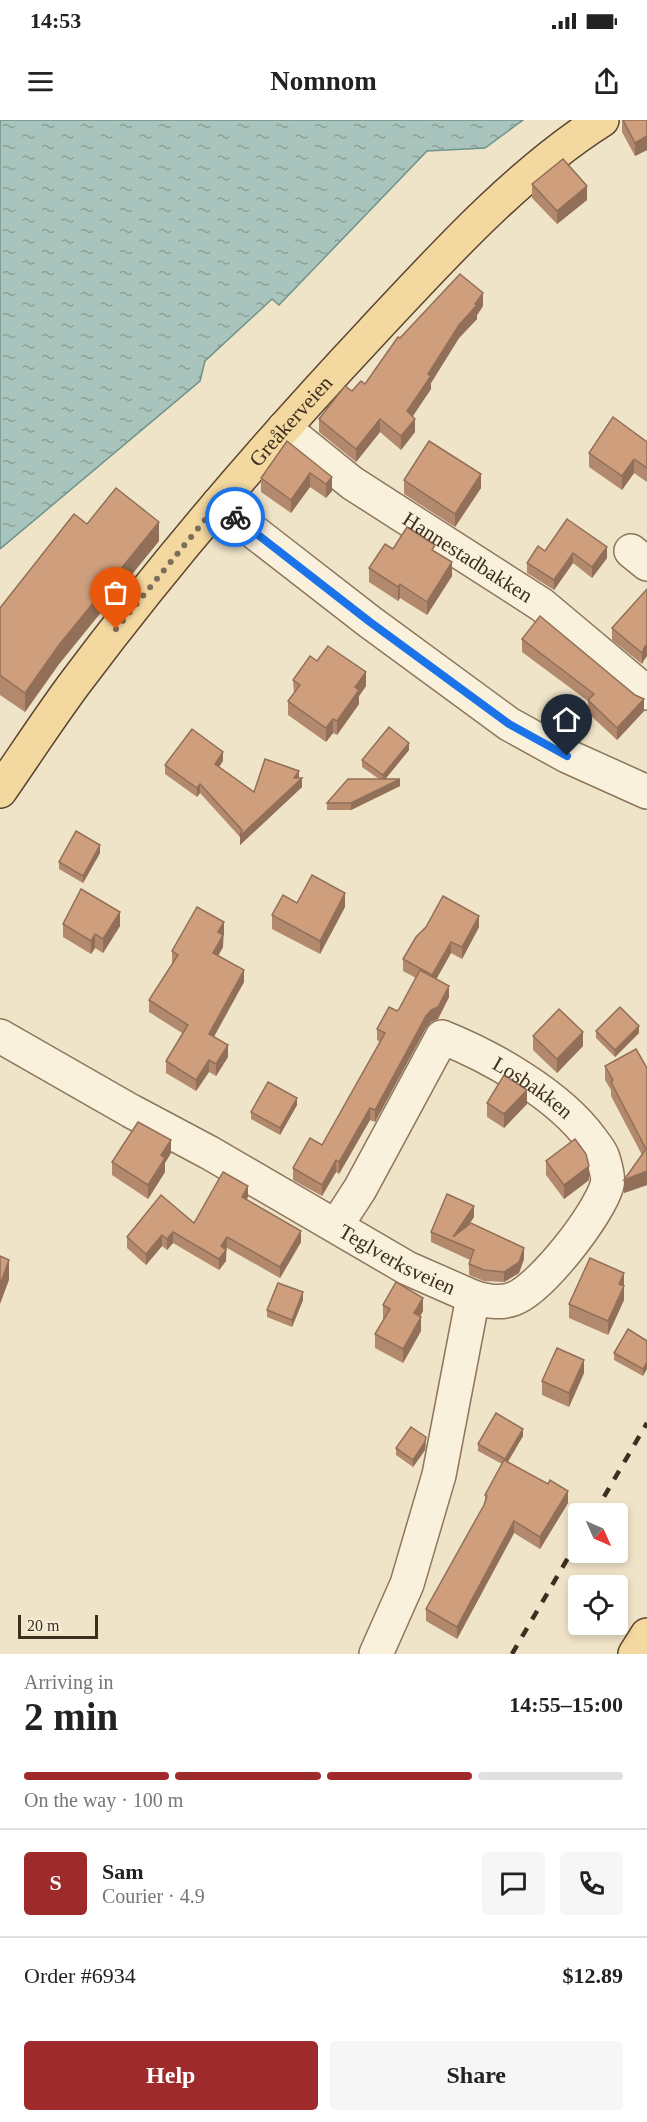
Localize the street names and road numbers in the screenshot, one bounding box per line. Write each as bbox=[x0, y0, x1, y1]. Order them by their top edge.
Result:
street label: Greåkerveien bbox=[244, 370, 338, 471]
street label: Hannestadbakken bbox=[398, 507, 537, 608]
street label: Losbakken bbox=[489, 1051, 578, 1124]
street label: Teglverksveien bbox=[335, 1219, 459, 1300]

